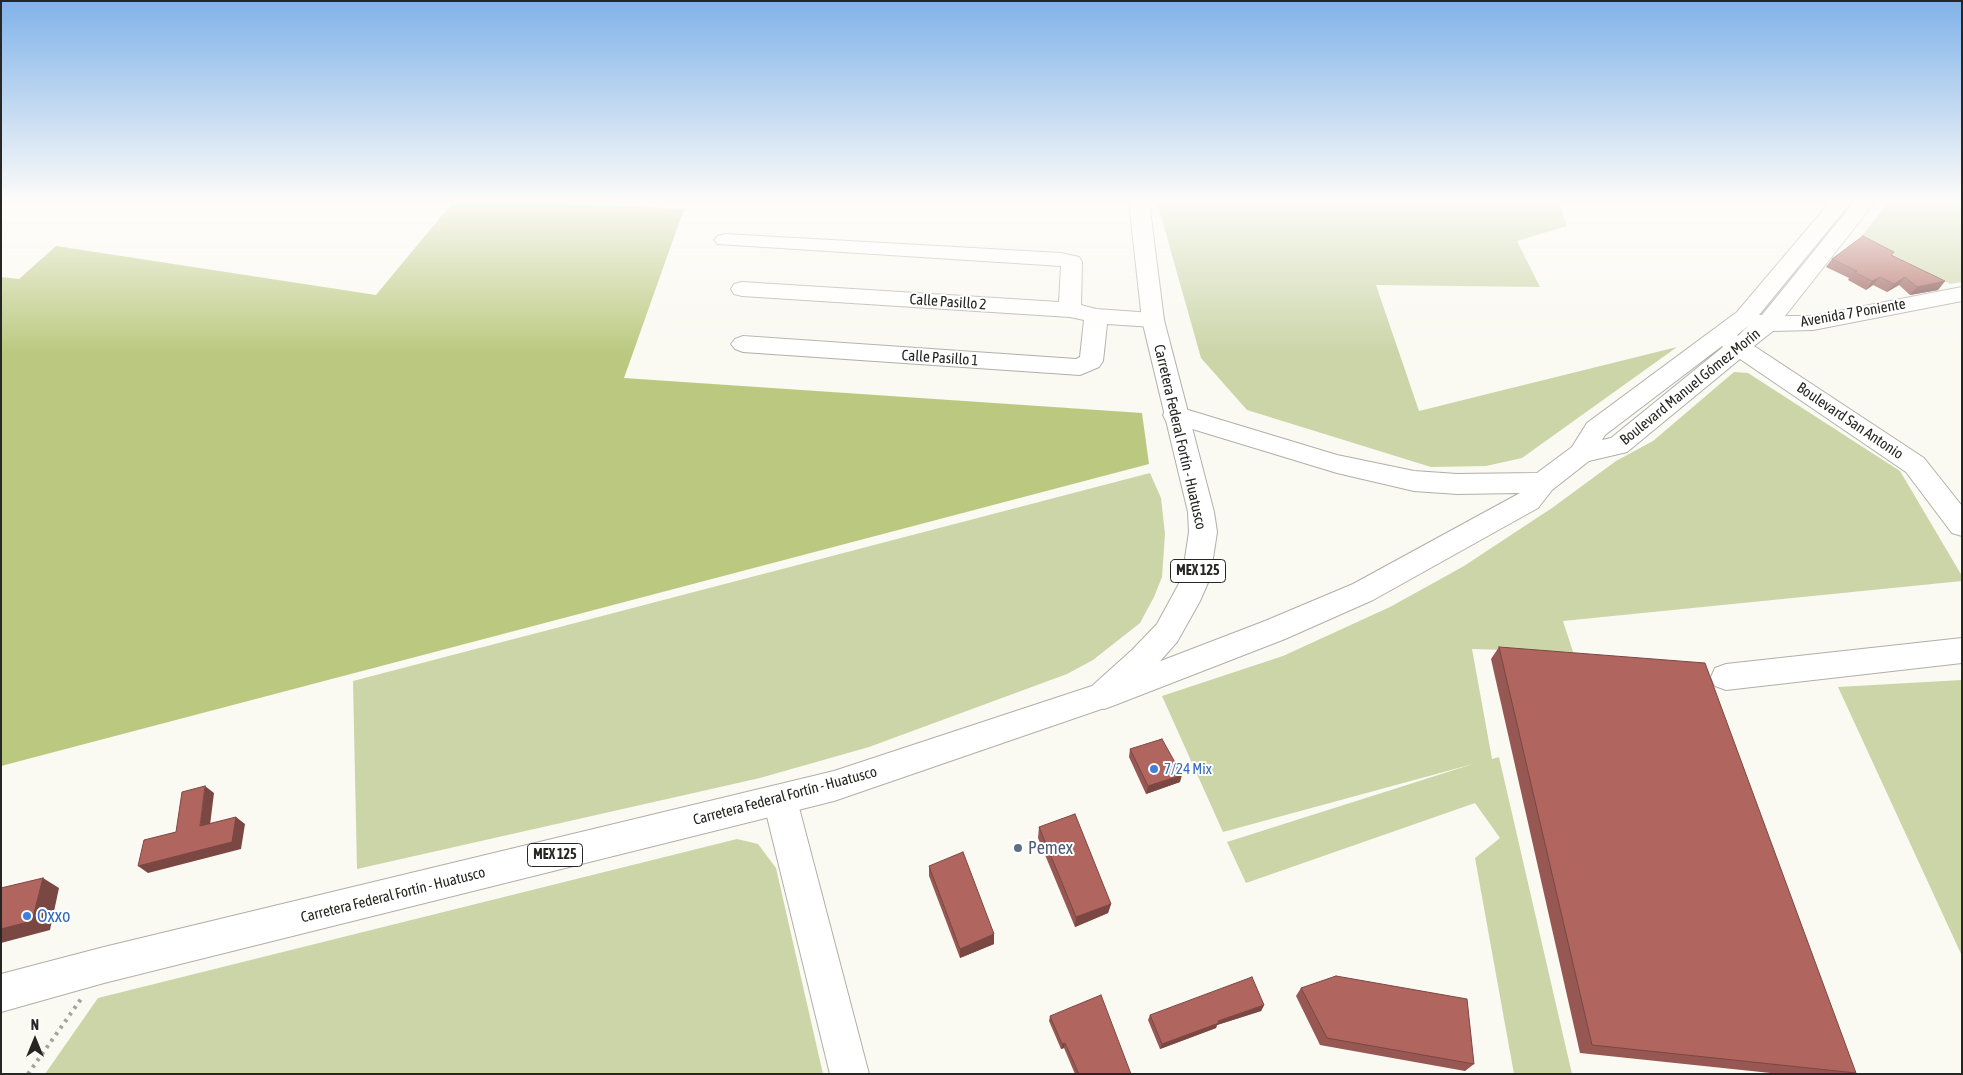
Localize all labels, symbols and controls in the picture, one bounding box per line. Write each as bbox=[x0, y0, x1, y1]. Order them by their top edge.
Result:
street label: Calle Pasillo 2 bbox=[909, 290, 987, 314]
street label: Avenida 7 Poniente bbox=[1799, 295, 1907, 331]
street label: Boulevard Manuel Gómez Morín bbox=[1616, 325, 1764, 449]
street label: Carretera Federal Fortín - Huatusco bbox=[1150, 343, 1210, 531]
street label: Calle Pasillo 1 bbox=[901, 346, 979, 370]
street label: Boulevard San Antonio bbox=[1793, 379, 1907, 463]
road number: MEX 125 bbox=[1170, 560, 1226, 582]
place label: 7/24 Mix bbox=[1164, 760, 1212, 778]
street label: Carretera Federal Fortín - Huatusco bbox=[691, 763, 879, 829]
marker: 7/24 Mix bbox=[1148, 763, 1160, 775]
place label: Pemex bbox=[1028, 837, 1073, 859]
marker: Pemex bbox=[1012, 842, 1024, 854]
road number: MEX 125 bbox=[528, 844, 582, 866]
street label: Carretera Federal Fortín - Huatusco bbox=[299, 863, 487, 927]
place label: Oxxo bbox=[37, 905, 70, 927]
marker: Oxxo bbox=[21, 910, 33, 922]
north arrow bbox=[10, 1015, 60, 1065]
text: N bbox=[31, 1017, 39, 1033]

